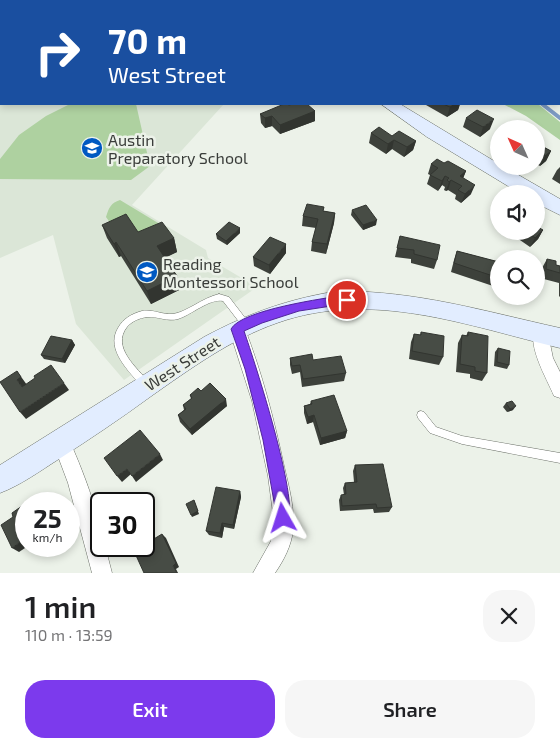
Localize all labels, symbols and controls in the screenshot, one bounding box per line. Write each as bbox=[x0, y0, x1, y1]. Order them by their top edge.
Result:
text: 70 m bbox=[108, 19, 187, 61]
icon: right bbox=[25, 20, 90, 85]
text: West Street bbox=[108, 61, 226, 87]
north arrow bbox=[490, 120, 545, 175]
map controls bbox=[490, 120, 545, 305]
place label: Austin Preparatory School bbox=[108, 130, 248, 167]
school or university icon: Austin Preparatory School bbox=[80, 136, 104, 160]
button: sound bbox=[490, 185, 545, 240]
button: search bbox=[490, 250, 545, 305]
place label: Reading Montessori School bbox=[163, 254, 299, 291]
school or university icon: Reading Montessori School bbox=[135, 260, 159, 284]
pin bbox=[326, 279, 368, 321]
icon: arrive bbox=[333, 286, 361, 314]
street label: West Street bbox=[141, 332, 223, 394]
position arrow bbox=[256, 491, 308, 543]
speed limit sign: 30 bbox=[90, 492, 155, 557]
text: 25 bbox=[33, 503, 62, 533]
text: km/h bbox=[33, 530, 62, 544]
text: 1 min bbox=[25, 588, 96, 624]
button: close bbox=[483, 590, 535, 642]
text: 110 m · 13:59 bbox=[25, 625, 113, 644]
button: Exit bbox=[25, 680, 275, 738]
button: Share bbox=[285, 680, 535, 738]

